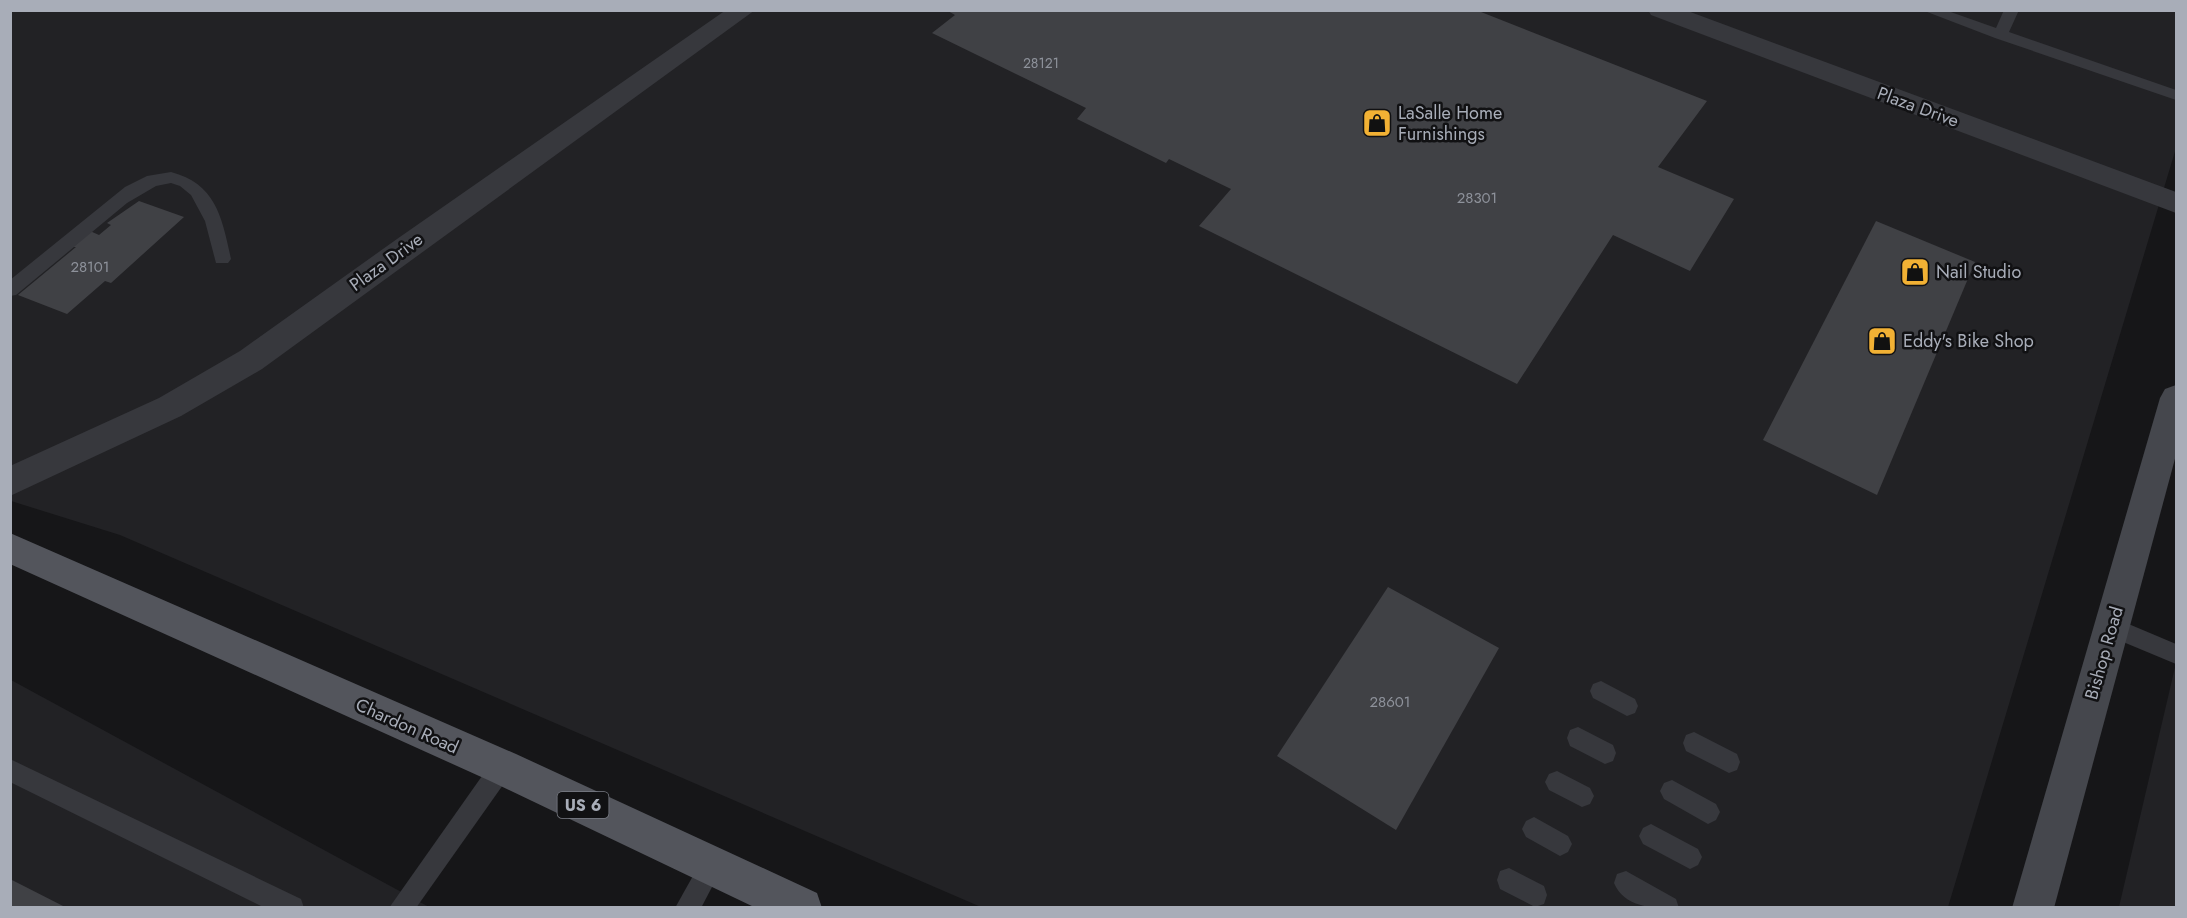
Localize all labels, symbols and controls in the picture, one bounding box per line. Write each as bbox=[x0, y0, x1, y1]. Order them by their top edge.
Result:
house number: 28121 bbox=[1023, 53, 1059, 73]
street label: Plaza Drive bbox=[1874, 80, 1962, 134]
place label: LaSalle Home Furnishings bbox=[1398, 100, 1502, 147]
shop icon: LaSalle Home Furnishings bbox=[1361, 107, 1393, 139]
house number: 28301 bbox=[1457, 187, 1497, 209]
street label: Plaza Drive bbox=[344, 226, 428, 298]
house number: 28101 bbox=[70, 256, 110, 278]
shop icon: Nail Studio bbox=[1899, 256, 1931, 288]
place label: Nail Studio bbox=[1936, 259, 2021, 285]
shop icon: Eddy's Bike Shop bbox=[1866, 325, 1898, 357]
place label: Eddy's Bike Shop bbox=[1903, 328, 2034, 354]
street label: Bishop Road bbox=[2078, 603, 2130, 703]
house number: 28601 bbox=[1369, 691, 1411, 713]
street label: Chardon Road bbox=[351, 692, 463, 760]
road number: US 6 bbox=[558, 792, 608, 818]

